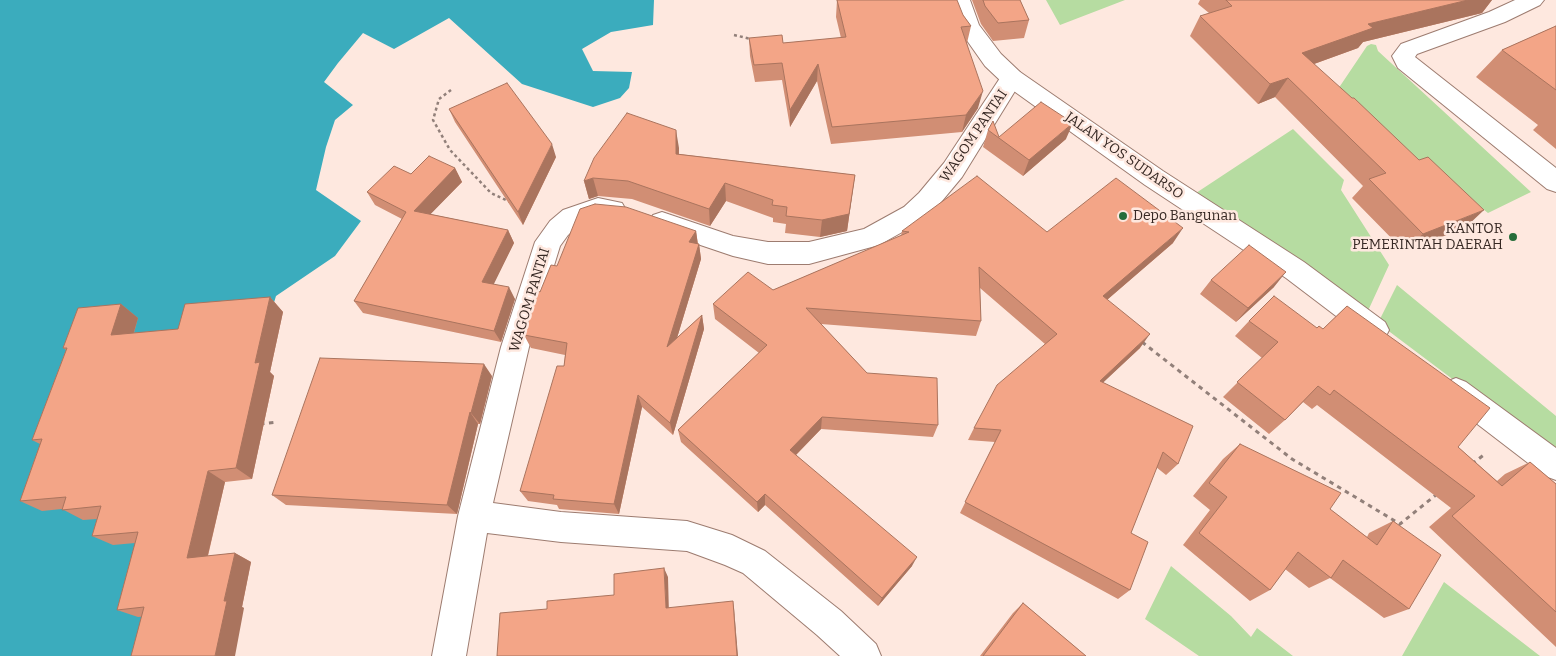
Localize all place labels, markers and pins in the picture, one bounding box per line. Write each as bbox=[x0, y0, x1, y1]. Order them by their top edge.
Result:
place label: Depo Bangunan bbox=[1133, 208, 1237, 224]
marker: Depo Bangunan bbox=[1117, 210, 1129, 222]
place label: KANTOR PEMERINTAH DAERAH bbox=[1352, 221, 1503, 253]
marker: KANTOR PEMERINTAH DAERAH bbox=[1507, 231, 1519, 243]

